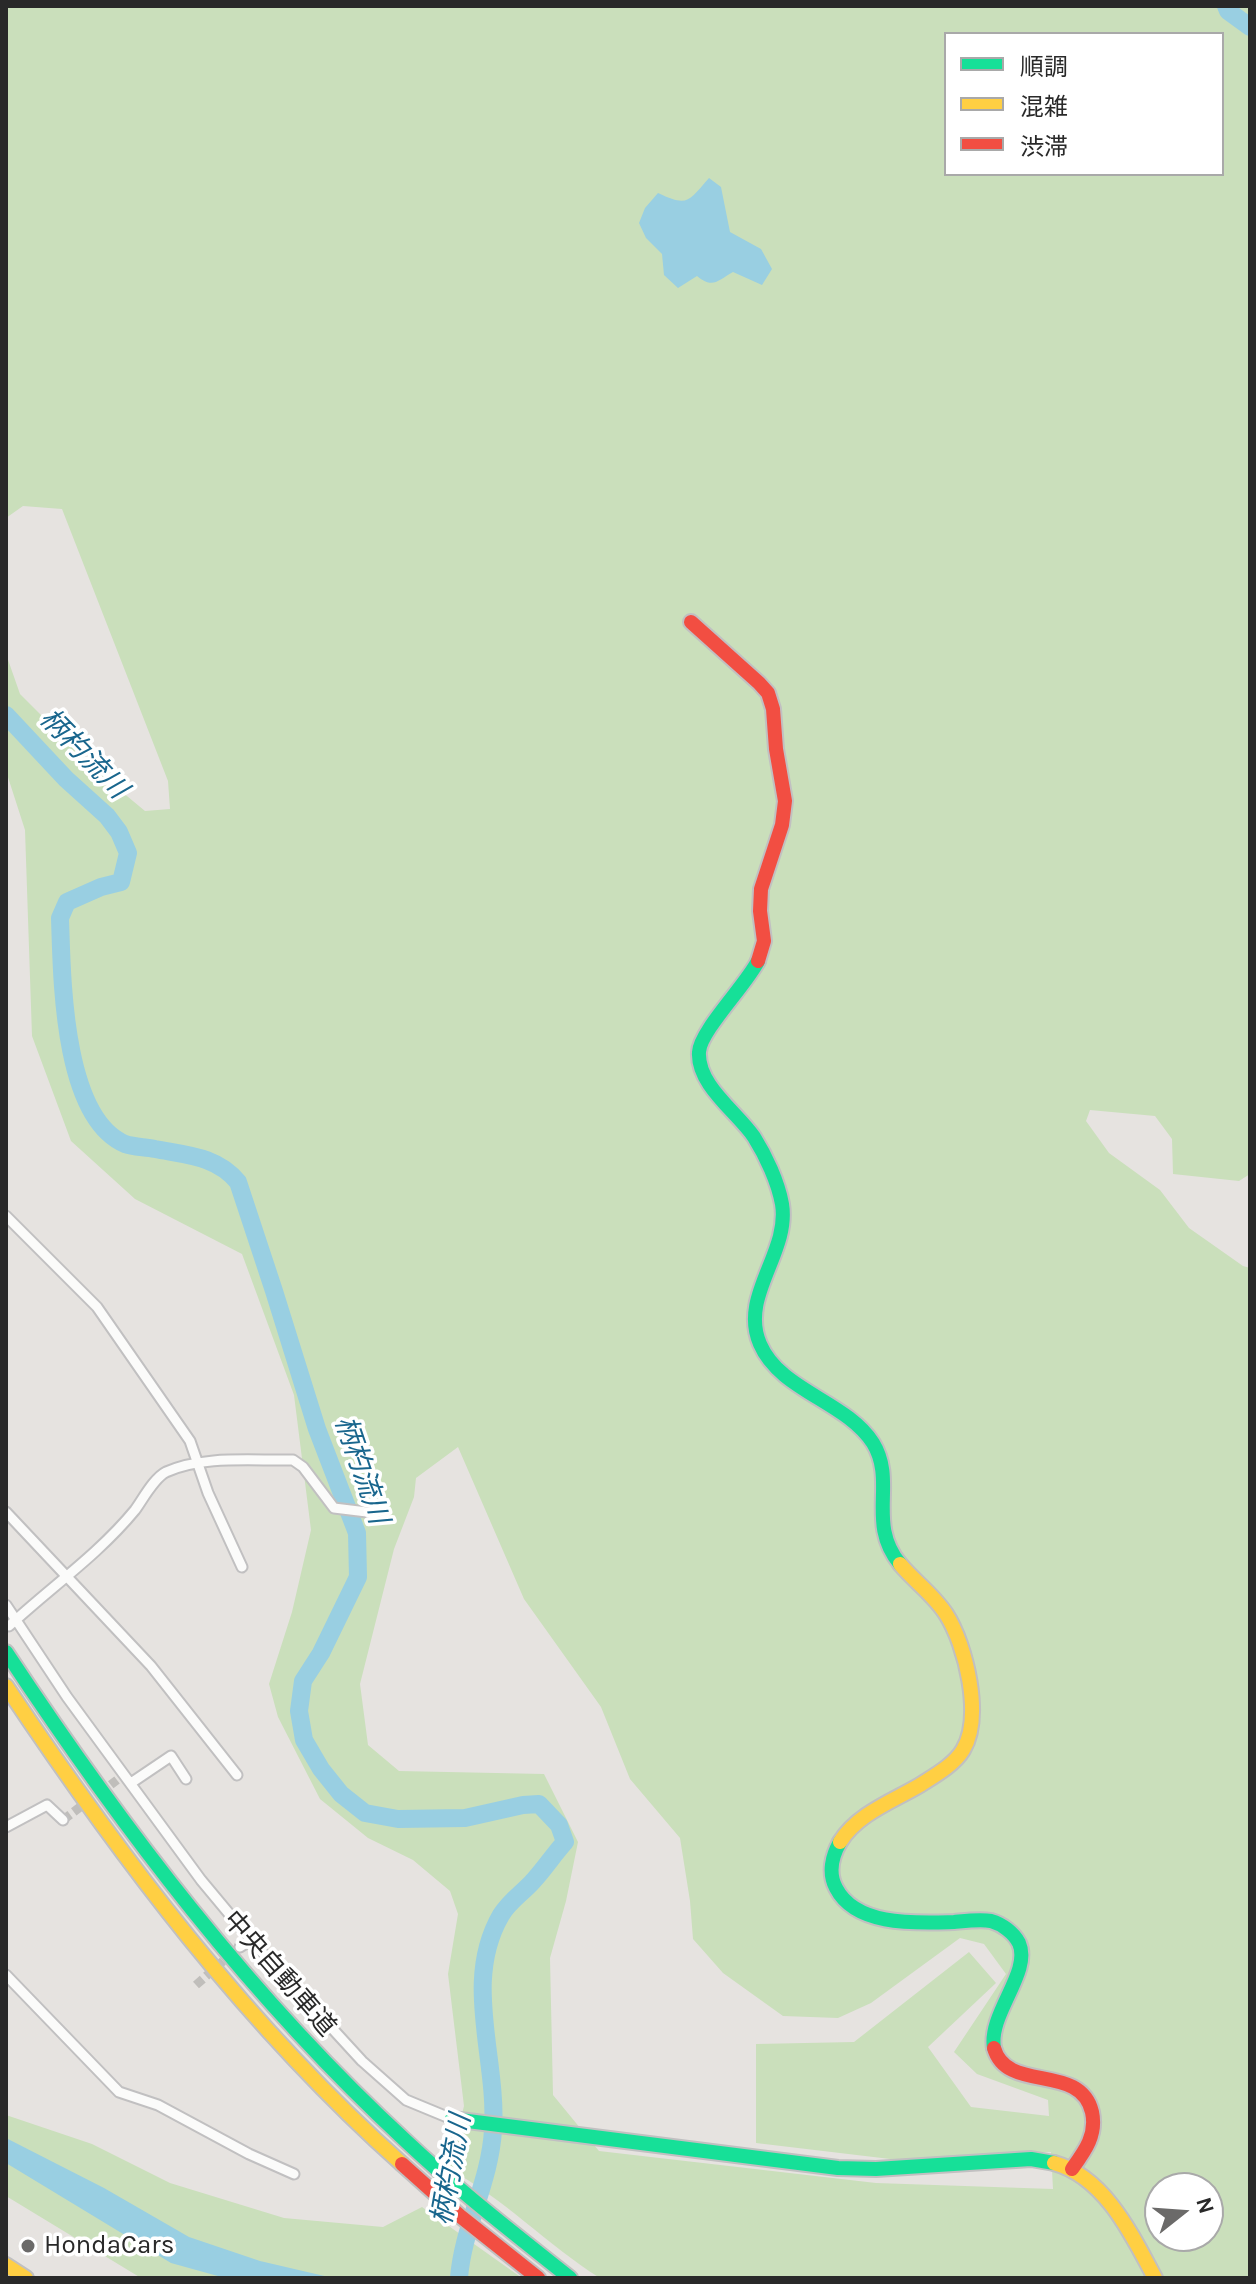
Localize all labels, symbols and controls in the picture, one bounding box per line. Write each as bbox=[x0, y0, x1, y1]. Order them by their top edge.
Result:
legend bbox=[944, 32, 1224, 176]
text: 順調 bbox=[1020, 53, 1068, 81]
text: 混雑 bbox=[1020, 93, 1068, 121]
text: 渋滞 bbox=[1020, 133, 1068, 161]
water label: 柄杓流川 bbox=[32, 702, 134, 806]
water label: 柄杓流川 bbox=[327, 1412, 395, 1528]
street label: 中央自動車道 bbox=[216, 1905, 342, 2043]
water label: 柄杓流川 bbox=[426, 2112, 478, 2228]
north arrow bbox=[1144, 2172, 1224, 2252]
text: N bbox=[1190, 2194, 1220, 2217]
place label: HondaCars bbox=[44, 2230, 174, 2262]
marker: HondaCars bbox=[19, 2237, 37, 2255]

